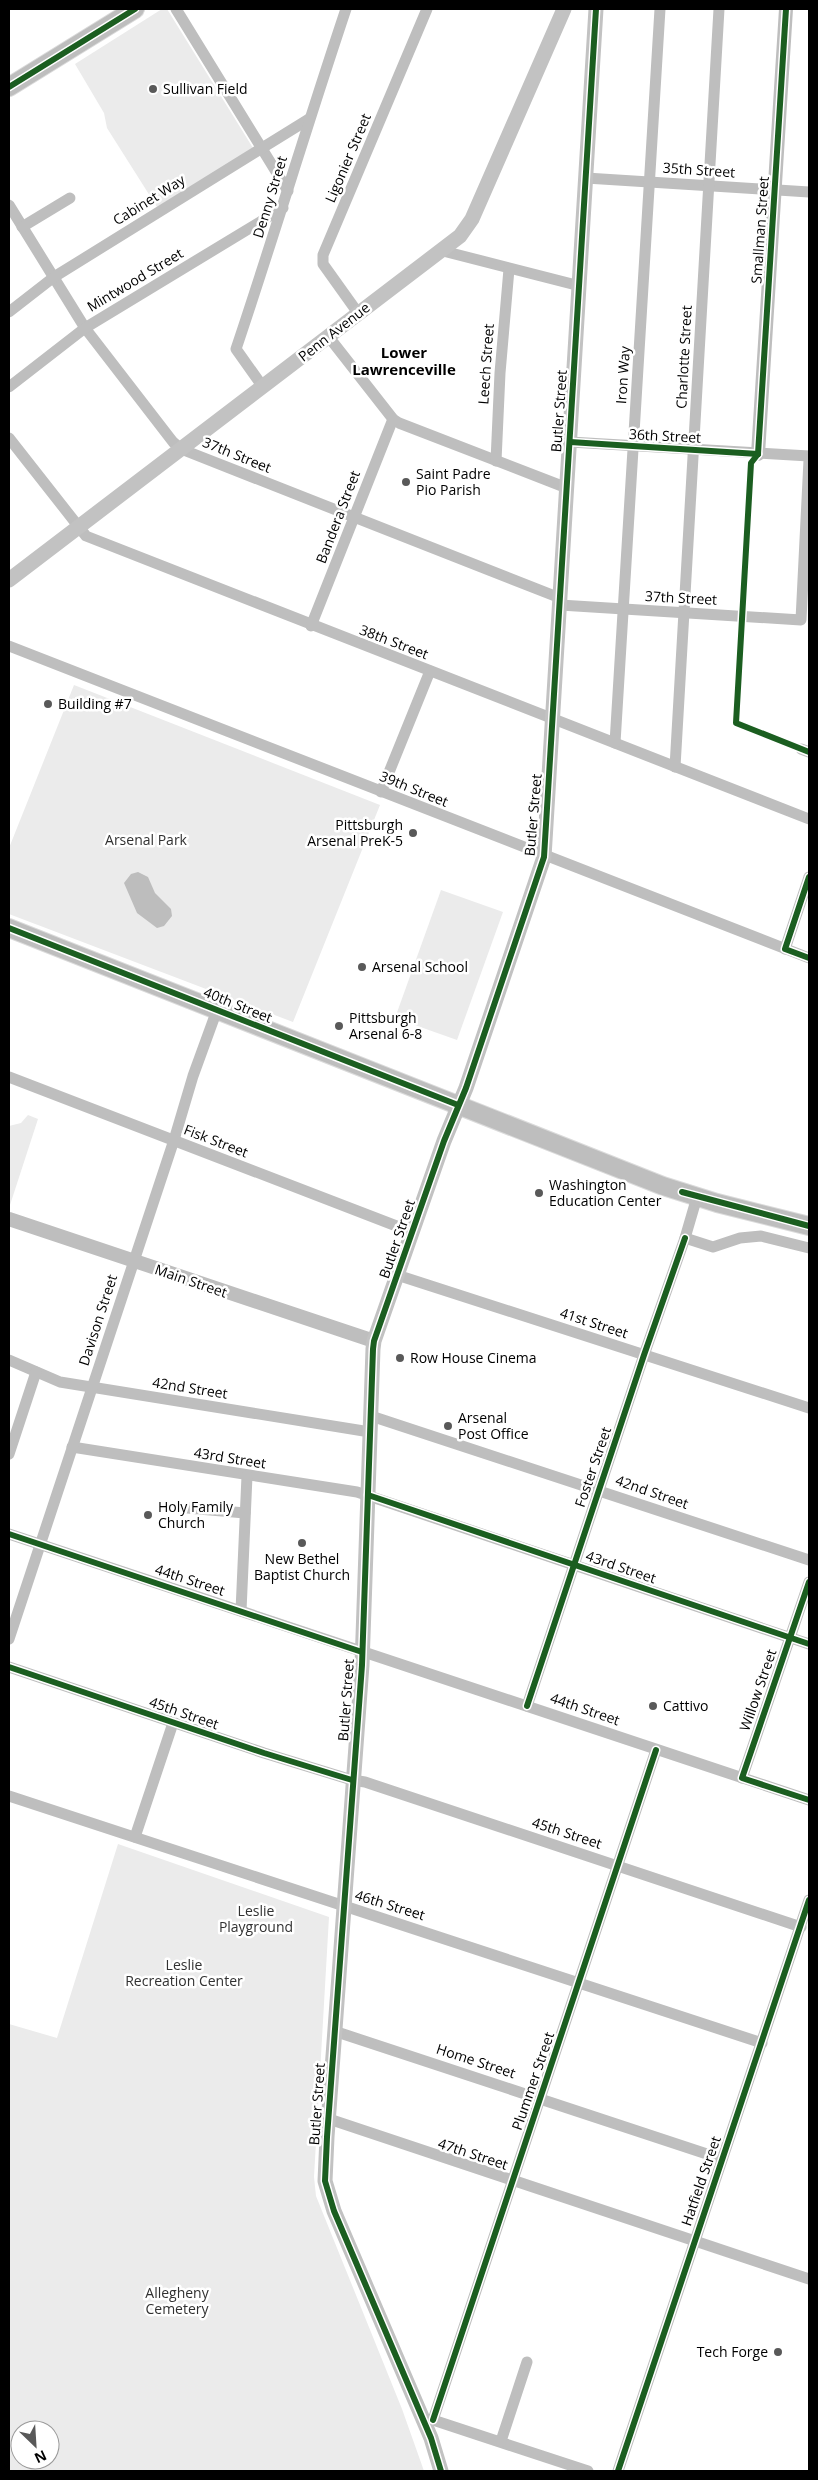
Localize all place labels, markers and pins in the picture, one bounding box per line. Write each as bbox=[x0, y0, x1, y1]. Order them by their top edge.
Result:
place label: Sullivan Field bbox=[163, 79, 248, 98]
marker: Sullivan Field bbox=[147, 83, 159, 95]
place label: Saint Padre Pio Parish bbox=[416, 464, 491, 499]
marker: Saint Padre Pio Parish bbox=[400, 476, 412, 488]
place label: Building #7 bbox=[58, 694, 132, 713]
marker: Building #7 bbox=[42, 698, 54, 710]
place label: Pittsburgh Arsenal PreK-5 bbox=[307, 815, 403, 850]
marker: Pittsburgh Arsenal PreK-5 bbox=[407, 827, 419, 839]
place label: Arsenal School bbox=[372, 957, 468, 976]
marker: Arsenal School bbox=[356, 961, 368, 973]
place label: Pittsburgh Arsenal 6-8 bbox=[349, 1008, 422, 1043]
marker: Pittsburgh Arsenal 6-8 bbox=[333, 1020, 345, 1032]
place label: Washington Education Center bbox=[549, 1175, 662, 1210]
marker: Washington Education Center bbox=[533, 1187, 545, 1199]
place label: Row House Cinema bbox=[410, 1348, 537, 1367]
marker: Row House Cinema bbox=[394, 1352, 406, 1364]
place label: Arsenal Post Office bbox=[458, 1408, 529, 1443]
marker: Arsenal Post Office bbox=[442, 1420, 454, 1432]
place label: Holy Family Church bbox=[158, 1497, 234, 1532]
marker: Holy Family Church bbox=[142, 1509, 154, 1521]
marker: New Bethel Baptist Church bbox=[296, 1537, 308, 1549]
place label: New Bethel Baptist Church bbox=[254, 1549, 350, 1584]
place label: Cattivo bbox=[663, 1696, 709, 1715]
marker: Cattivo bbox=[647, 1700, 659, 1712]
place label: Tech Forge bbox=[697, 2342, 768, 2361]
marker: Tech Forge bbox=[772, 2346, 784, 2358]

